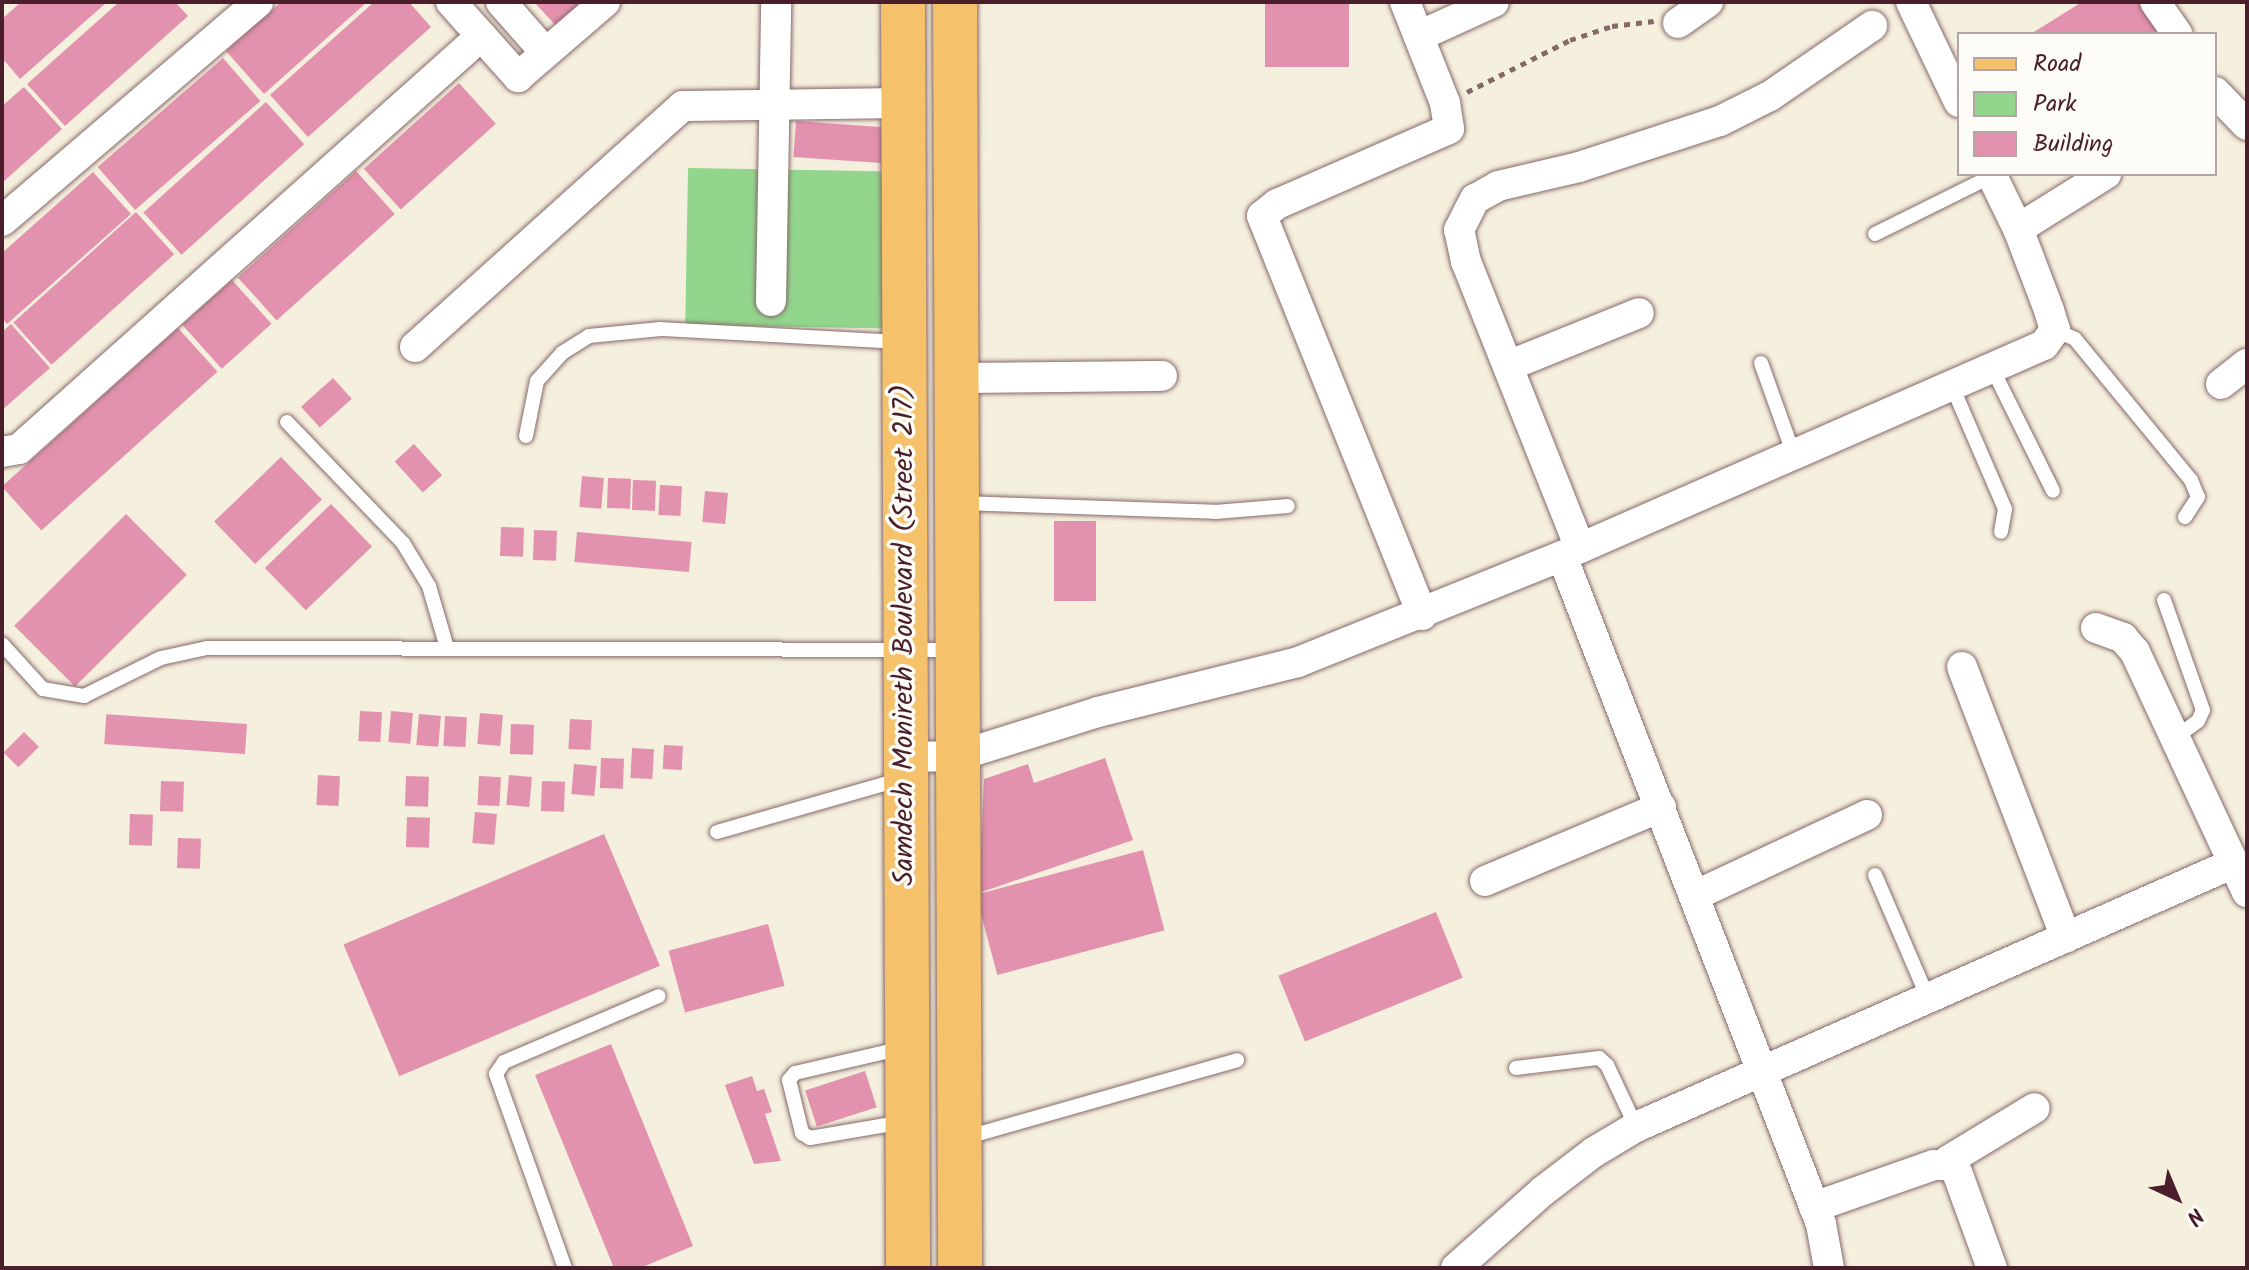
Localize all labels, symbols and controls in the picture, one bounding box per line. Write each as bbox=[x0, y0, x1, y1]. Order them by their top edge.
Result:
legend bbox=[1957, 32, 2217, 176]
text: Road bbox=[2033, 45, 2081, 84]
text: Park bbox=[2033, 85, 2077, 124]
text: Building bbox=[2033, 125, 2113, 164]
street label: Samdech Monireth Boulevard (Street 217) bbox=[888, 384, 922, 886]
north arrow bbox=[2137, 1158, 2217, 1238]
text: N bbox=[2177, 1198, 2211, 1233]

